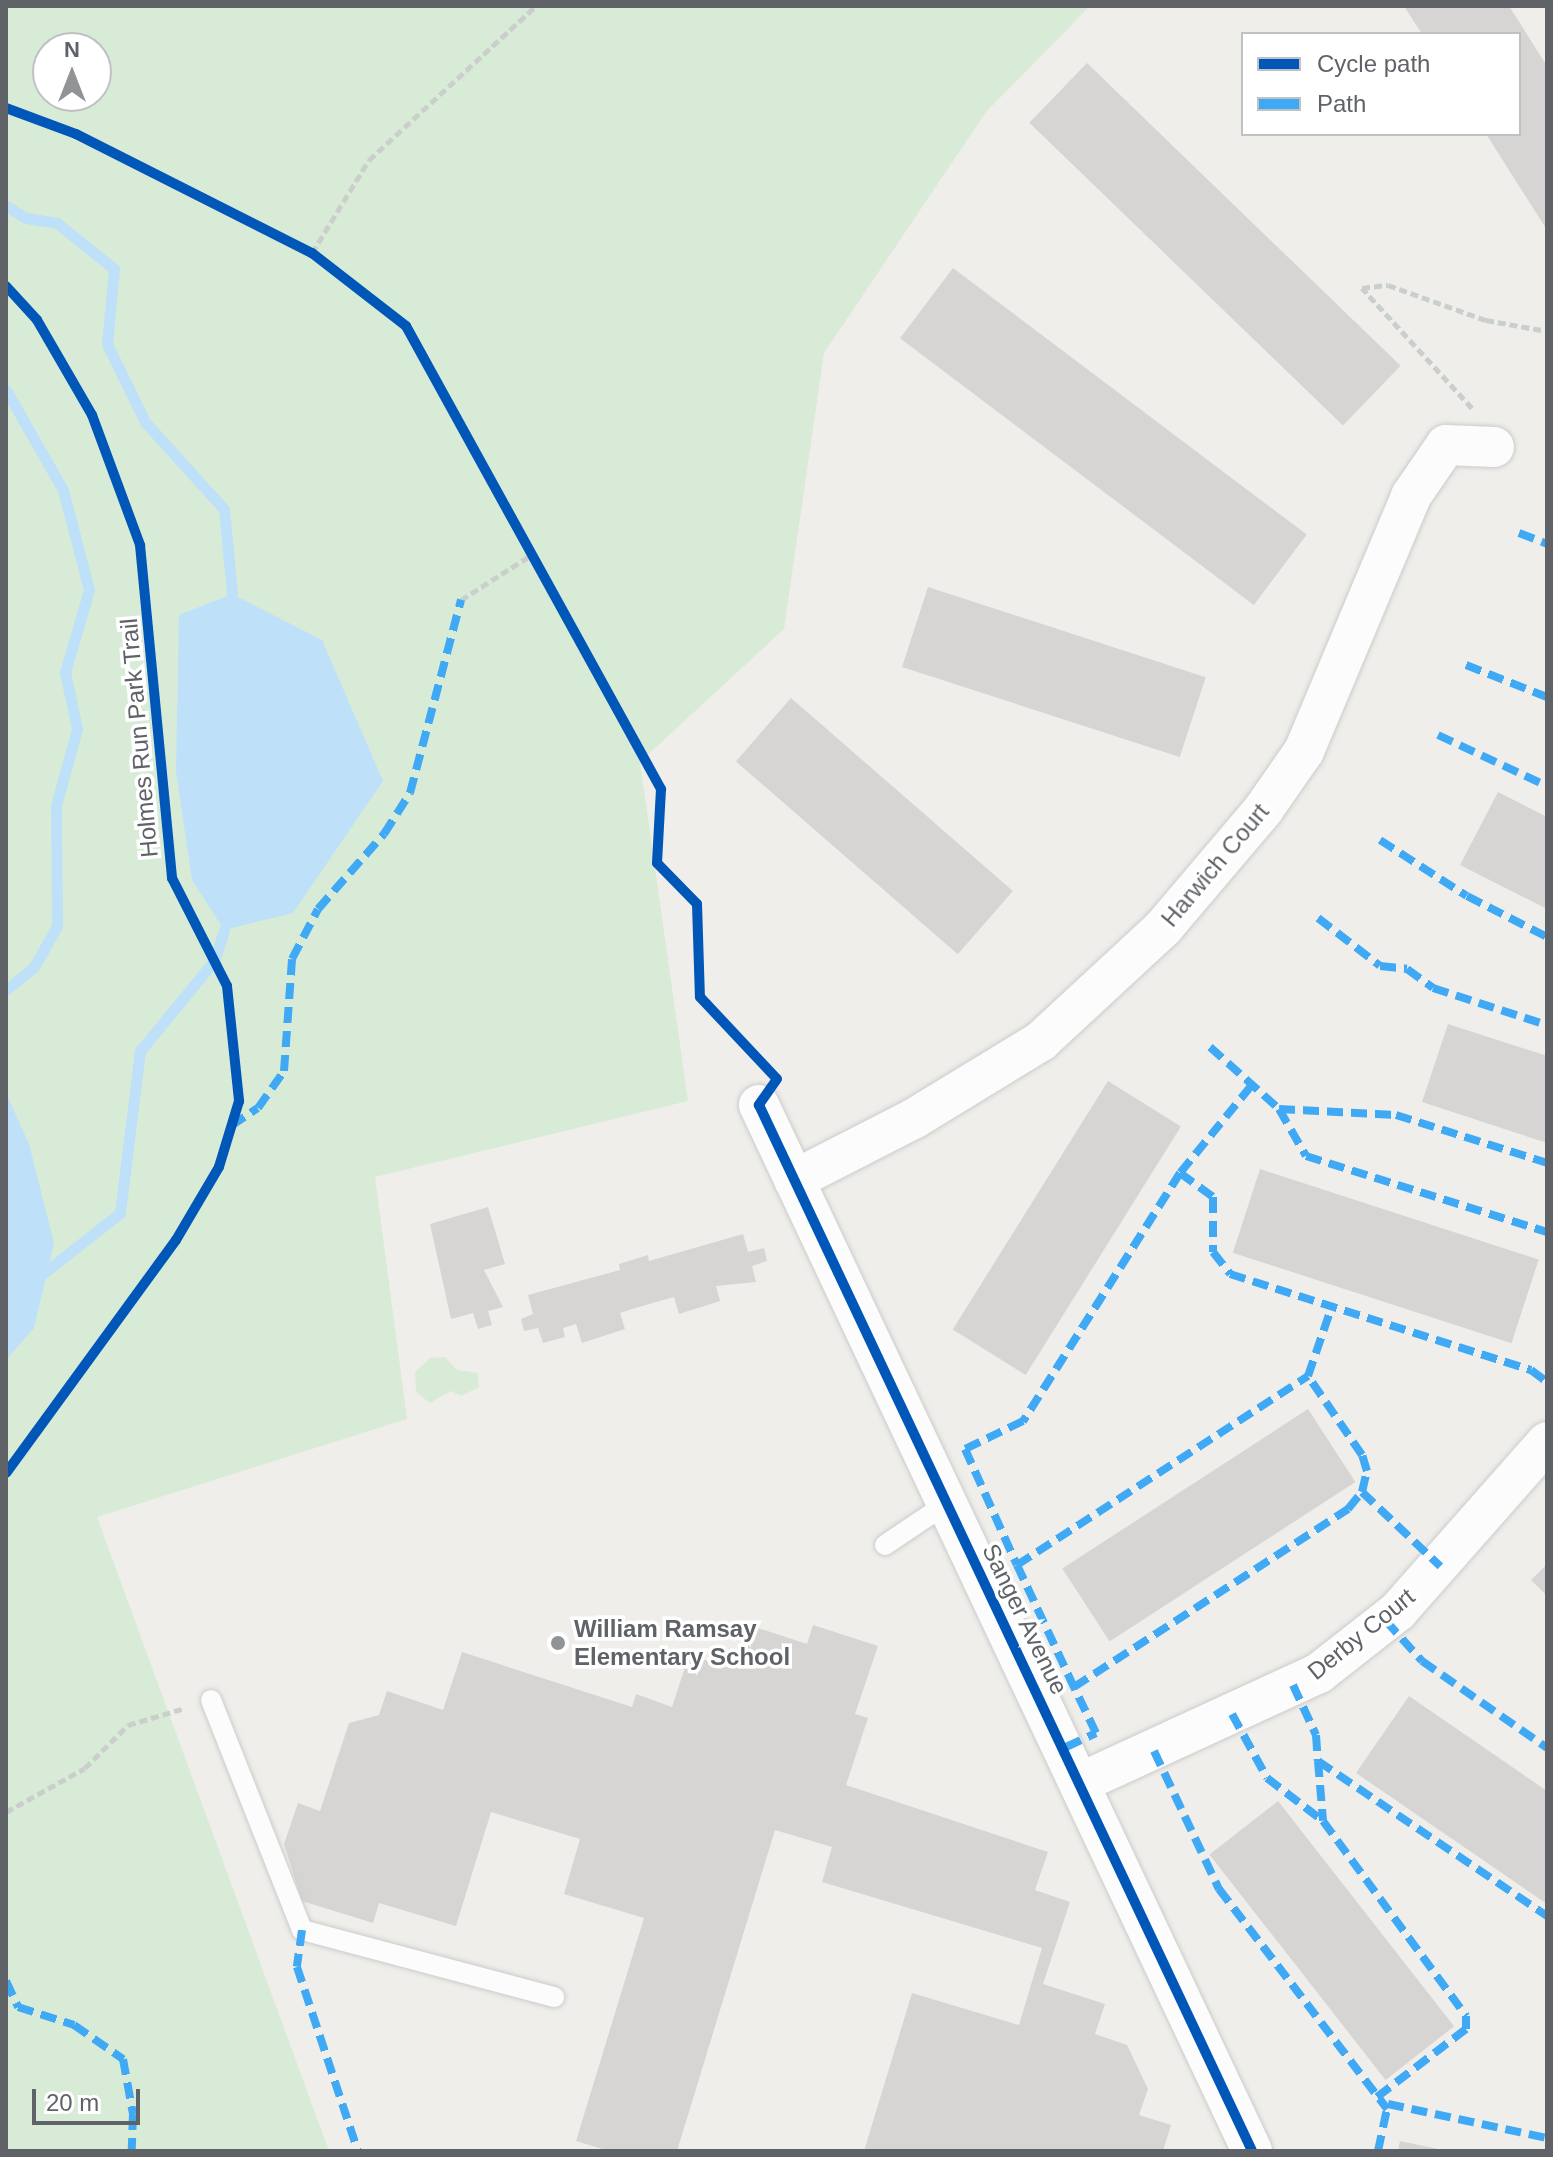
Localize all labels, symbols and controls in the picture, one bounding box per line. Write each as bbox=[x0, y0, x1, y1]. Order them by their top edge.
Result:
north arrow bbox=[32, 32, 112, 112]
legend bbox=[1241, 32, 1521, 136]
text: N bbox=[64, 37, 80, 62]
text: Cycle path bbox=[1317, 50, 1430, 77]
text: Path bbox=[1317, 90, 1366, 117]
street label: Holmes Run Park Trail bbox=[114, 617, 164, 859]
street label: Harwich Court bbox=[1155, 798, 1275, 932]
street label: Sanger Avenue bbox=[976, 1539, 1074, 1699]
street label: Derby Court bbox=[1302, 1582, 1420, 1686]
place label: William Ramsay Elementary School bbox=[574, 1615, 790, 1671]
marker: William Ramsay Elementary School bbox=[549, 1634, 567, 1652]
scale bar bbox=[36, 2073, 144, 2123]
text: 20 m bbox=[46, 2089, 99, 2116]

